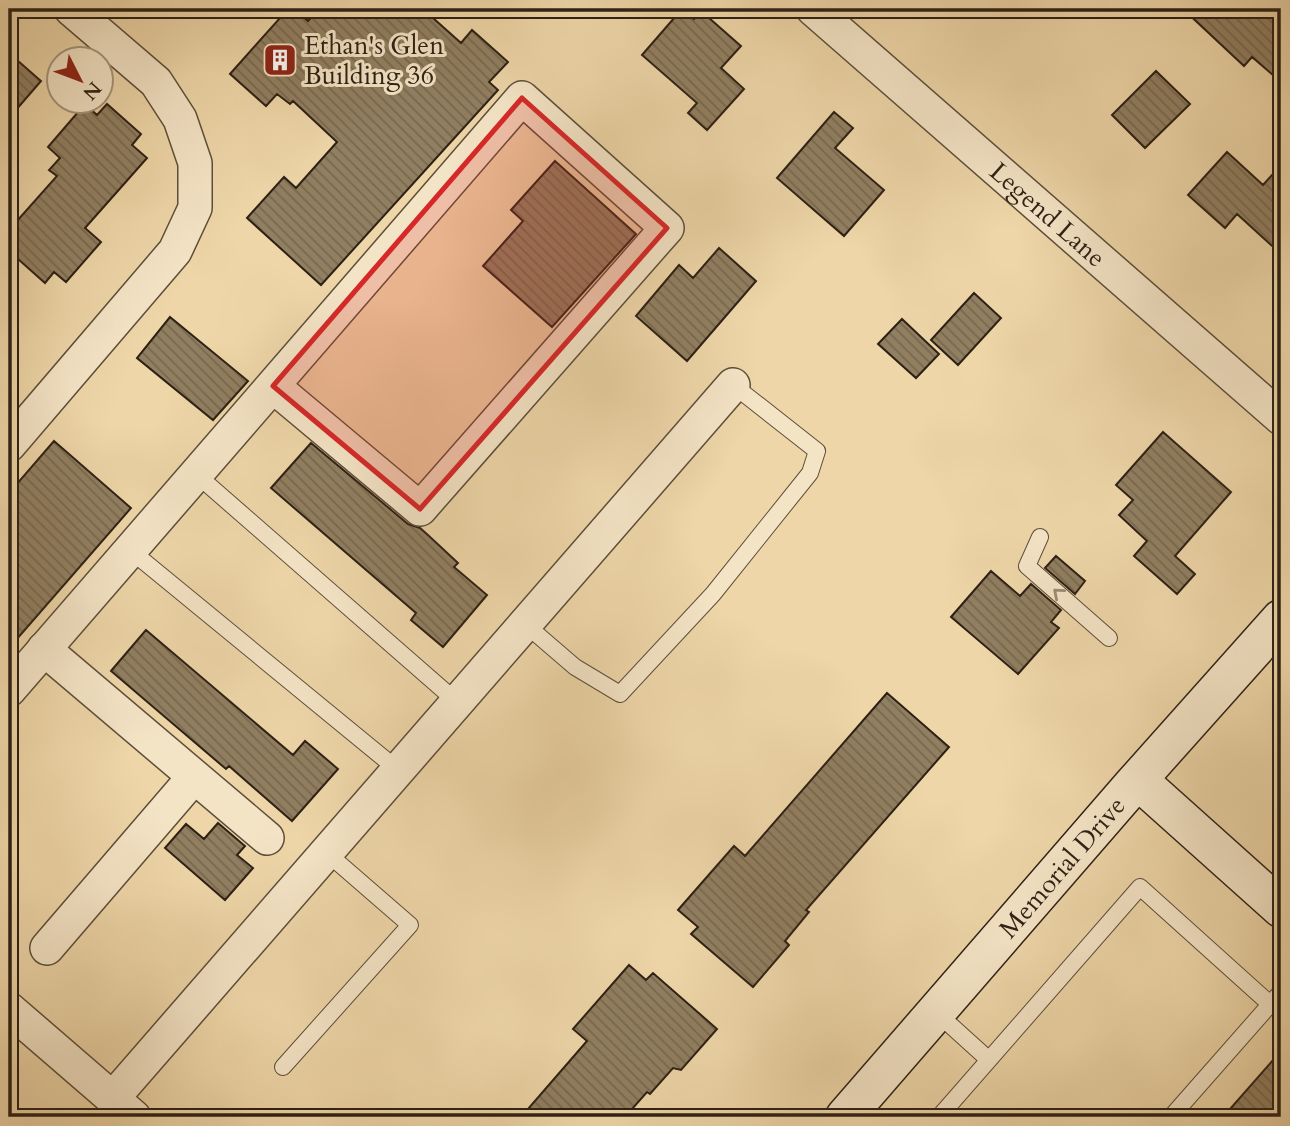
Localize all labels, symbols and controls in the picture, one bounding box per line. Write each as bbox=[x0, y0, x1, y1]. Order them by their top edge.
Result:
place label: Ethan's Glen Building 36 bbox=[304, 28, 444, 93]
building icon: Ethan's Glen Building 36 bbox=[261, 41, 299, 79]
north arrow bbox=[46, 46, 116, 116]
text: N bbox=[76, 76, 107, 106]
street label: Legend Lane bbox=[982, 154, 1113, 275]
one-way arrow bbox=[1053, 589, 1066, 601]
street label: Memorial Drive bbox=[991, 789, 1133, 946]

